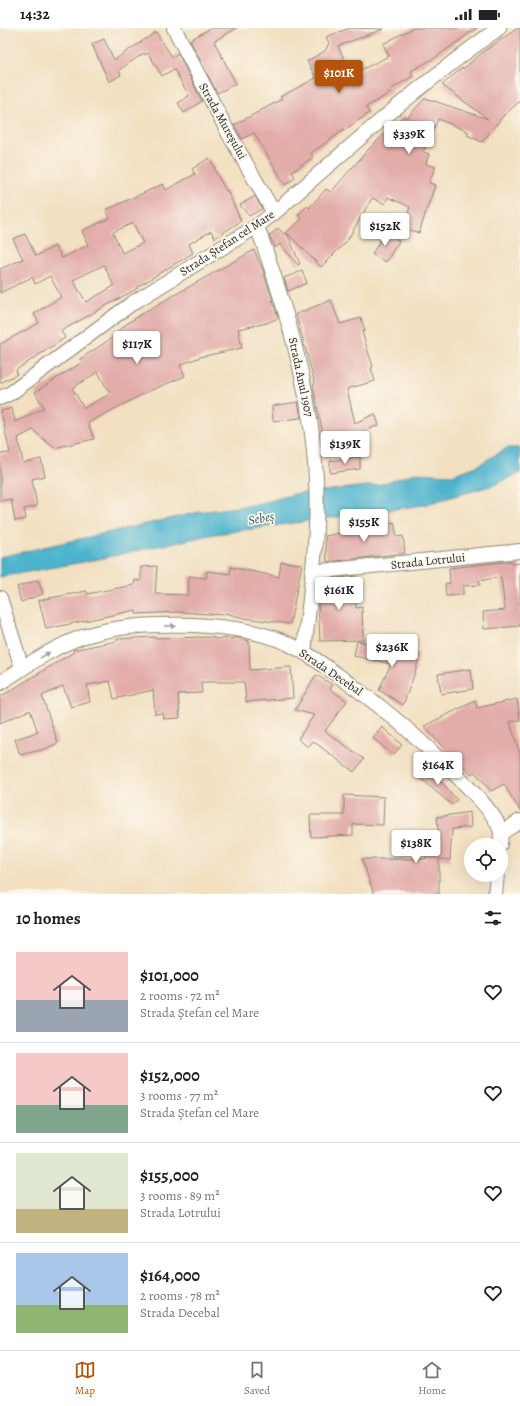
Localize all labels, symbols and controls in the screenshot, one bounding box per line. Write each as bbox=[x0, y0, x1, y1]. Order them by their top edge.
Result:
text: 14:32 bbox=[20, 4, 50, 24]
pin: $101K bbox=[311, 60, 367, 94]
text: $101K bbox=[324, 64, 354, 81]
street label: Strada Mureșului bbox=[195, 80, 251, 162]
pin: $339K bbox=[381, 121, 437, 155]
text: $339K bbox=[393, 125, 425, 142]
street label: Strada Ștefan cel Mare bbox=[177, 206, 277, 280]
pin: $152K bbox=[357, 213, 413, 247]
text: $152K bbox=[369, 217, 401, 234]
pin: $117K bbox=[109, 331, 165, 365]
text: $117K bbox=[122, 335, 152, 352]
street label: Strada Anul 1907 bbox=[285, 336, 317, 419]
pin: $139K bbox=[317, 431, 373, 465]
text: $139K bbox=[330, 435, 360, 452]
water label: Sebeș bbox=[247, 507, 276, 529]
pin: $155K bbox=[336, 509, 392, 543]
text: $155K bbox=[349, 513, 379, 530]
street label: Strada Lotrului bbox=[390, 549, 466, 573]
pin: $161K bbox=[311, 577, 367, 611]
text: $161K bbox=[324, 581, 354, 598]
one-way arrow bbox=[164, 623, 177, 629]
pin: $236K bbox=[364, 634, 420, 668]
text: $236K bbox=[376, 638, 408, 655]
street label: Strada Decebal bbox=[296, 645, 366, 699]
one-way arrow bbox=[39, 651, 51, 658]
pin: $164K bbox=[410, 752, 466, 786]
text: $164K bbox=[422, 756, 454, 773]
pin: $138K bbox=[388, 830, 444, 864]
text: $138K bbox=[400, 834, 432, 851]
map controls bbox=[464, 838, 508, 882]
button: locate bbox=[464, 838, 508, 882]
text: 10 homes bbox=[16, 907, 81, 930]
icon: filters bbox=[482, 907, 504, 929]
text: $101,000 bbox=[140, 964, 199, 987]
icon: home bbox=[48, 968, 96, 1016]
icon: heart bbox=[482, 981, 504, 1003]
text: 2 rooms · 72 m² bbox=[140, 987, 220, 1004]
text: Strada Ștefan cel Mare bbox=[140, 1004, 259, 1021]
text: $152,000 bbox=[140, 1064, 200, 1087]
icon: home bbox=[48, 1069, 96, 1117]
icon: heart bbox=[482, 1082, 504, 1104]
text: 3 rooms · 77 m² bbox=[140, 1087, 218, 1104]
text: Strada Ștefan cel Mare bbox=[140, 1104, 259, 1121]
text: $155,000 bbox=[140, 1164, 199, 1187]
icon: home bbox=[48, 1169, 96, 1217]
icon: heart bbox=[482, 1182, 504, 1204]
text: 3 rooms · 89 m² bbox=[140, 1187, 219, 1204]
text: Strada Lotrului bbox=[140, 1204, 221, 1221]
text: $164,000 bbox=[140, 1264, 200, 1287]
icon: home bbox=[48, 1269, 96, 1317]
icon: heart bbox=[482, 1282, 504, 1304]
text: 2 rooms · 78 m² bbox=[140, 1287, 220, 1304]
text: Strada Decebal bbox=[140, 1304, 220, 1321]
tab: Map bbox=[74, 1359, 96, 1398]
tab: Saved bbox=[244, 1359, 270, 1398]
tab: Home bbox=[418, 1359, 446, 1398]

